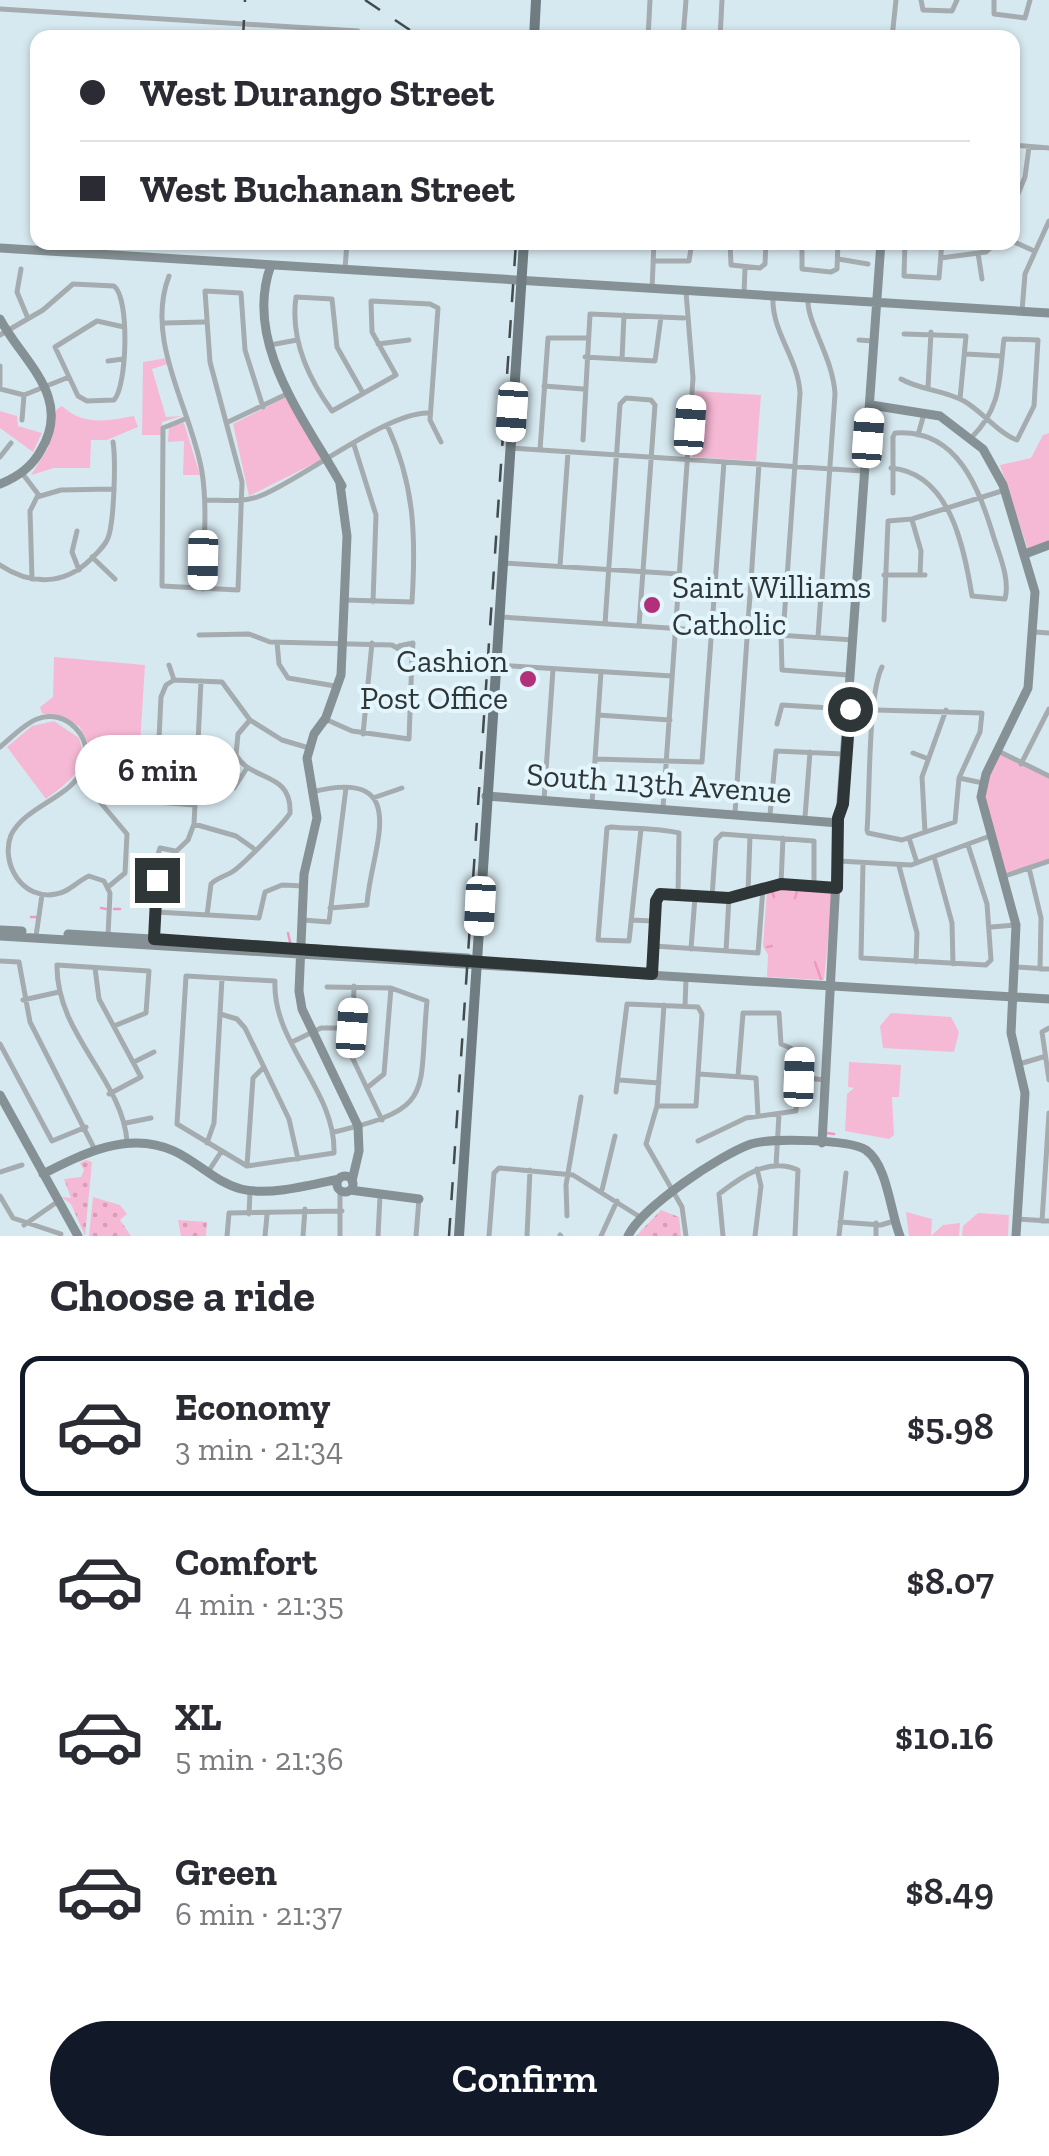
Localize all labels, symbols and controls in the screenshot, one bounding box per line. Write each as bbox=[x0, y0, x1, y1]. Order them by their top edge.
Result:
text: West Durango Street bbox=[140, 70, 494, 116]
text: West Buchanan Street bbox=[140, 166, 515, 212]
car bbox=[495, 381, 529, 443]
car bbox=[673, 394, 707, 456]
car bbox=[851, 407, 885, 469]
car bbox=[187, 530, 219, 590]
place label: Saint Williams Catholic bbox=[672, 568, 871, 643]
marker: Saint Williams Catholic bbox=[641, 594, 663, 616]
place label: Cashion Post Office bbox=[360, 642, 509, 717]
marker: Cashion Post Office bbox=[517, 668, 539, 690]
route start bbox=[828, 687, 873, 732]
callout: 6 min bbox=[74, 735, 240, 805]
text: 6 min bbox=[118, 751, 197, 789]
street label: South 113th Avenue bbox=[525, 755, 793, 811]
route end bbox=[135, 858, 180, 903]
car bbox=[463, 875, 497, 937]
car bbox=[335, 997, 369, 1059]
car bbox=[783, 1046, 815, 1108]
text: Choose a ride bbox=[50, 1269, 315, 1323]
icon: car bbox=[55, 1381, 145, 1471]
text: Economy bbox=[175, 1384, 330, 1430]
text: $5.98 bbox=[907, 1403, 994, 1449]
text: 3 min · 21:34 bbox=[175, 1430, 343, 1468]
icon: car bbox=[55, 1536, 145, 1626]
text: Comfort bbox=[175, 1539, 317, 1585]
text: $8.07 bbox=[906, 1558, 994, 1604]
text: 4 min · 21:35 bbox=[175, 1585, 344, 1623]
icon: car bbox=[55, 1691, 145, 1781]
text: XL bbox=[175, 1694, 222, 1740]
text: $10.16 bbox=[895, 1713, 994, 1759]
text: 5 min · 21:36 bbox=[175, 1740, 344, 1778]
icon: car bbox=[55, 1846, 145, 1936]
text: Green bbox=[175, 1849, 277, 1895]
text: $8.49 bbox=[905, 1868, 994, 1914]
text: 6 min · 21:37 bbox=[175, 1895, 342, 1933]
button: Confirm bbox=[50, 2021, 999, 2136]

